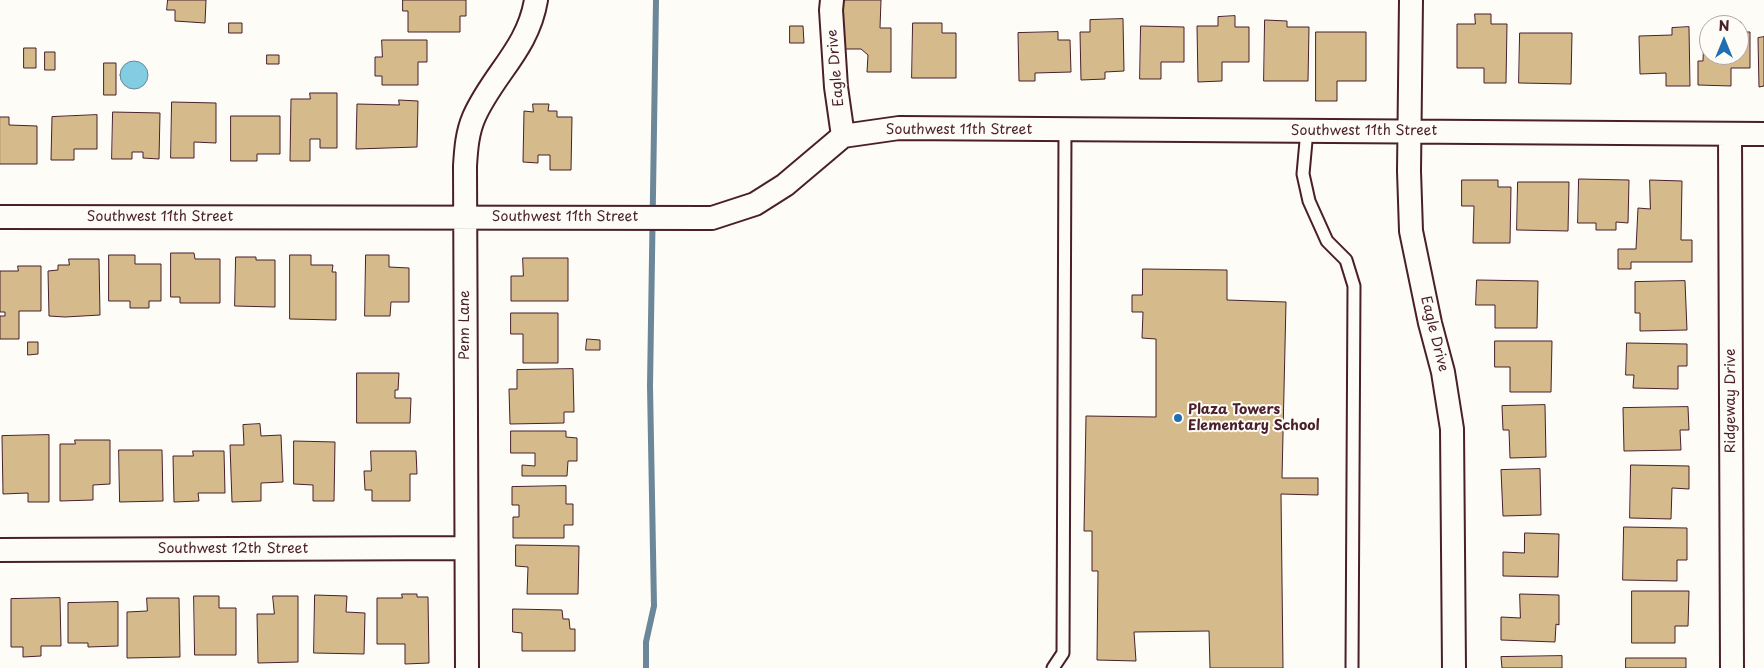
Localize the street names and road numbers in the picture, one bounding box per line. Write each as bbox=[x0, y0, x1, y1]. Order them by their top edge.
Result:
street label: Eagle Drive bbox=[824, 29, 848, 107]
street label: Southwest 11th Street bbox=[886, 122, 1032, 138]
street label: Southwest 11th Street bbox=[1291, 123, 1437, 139]
street label: Southwest 11th Street bbox=[87, 209, 233, 225]
street label: Southwest 11th Street bbox=[492, 209, 638, 225]
street label: Penn Lane bbox=[457, 290, 473, 360]
street label: Eagle Drive bbox=[1416, 294, 1452, 374]
street label: Ridgeway Drive bbox=[1723, 349, 1739, 453]
street label: Southwest 12th Street bbox=[158, 541, 308, 557]

